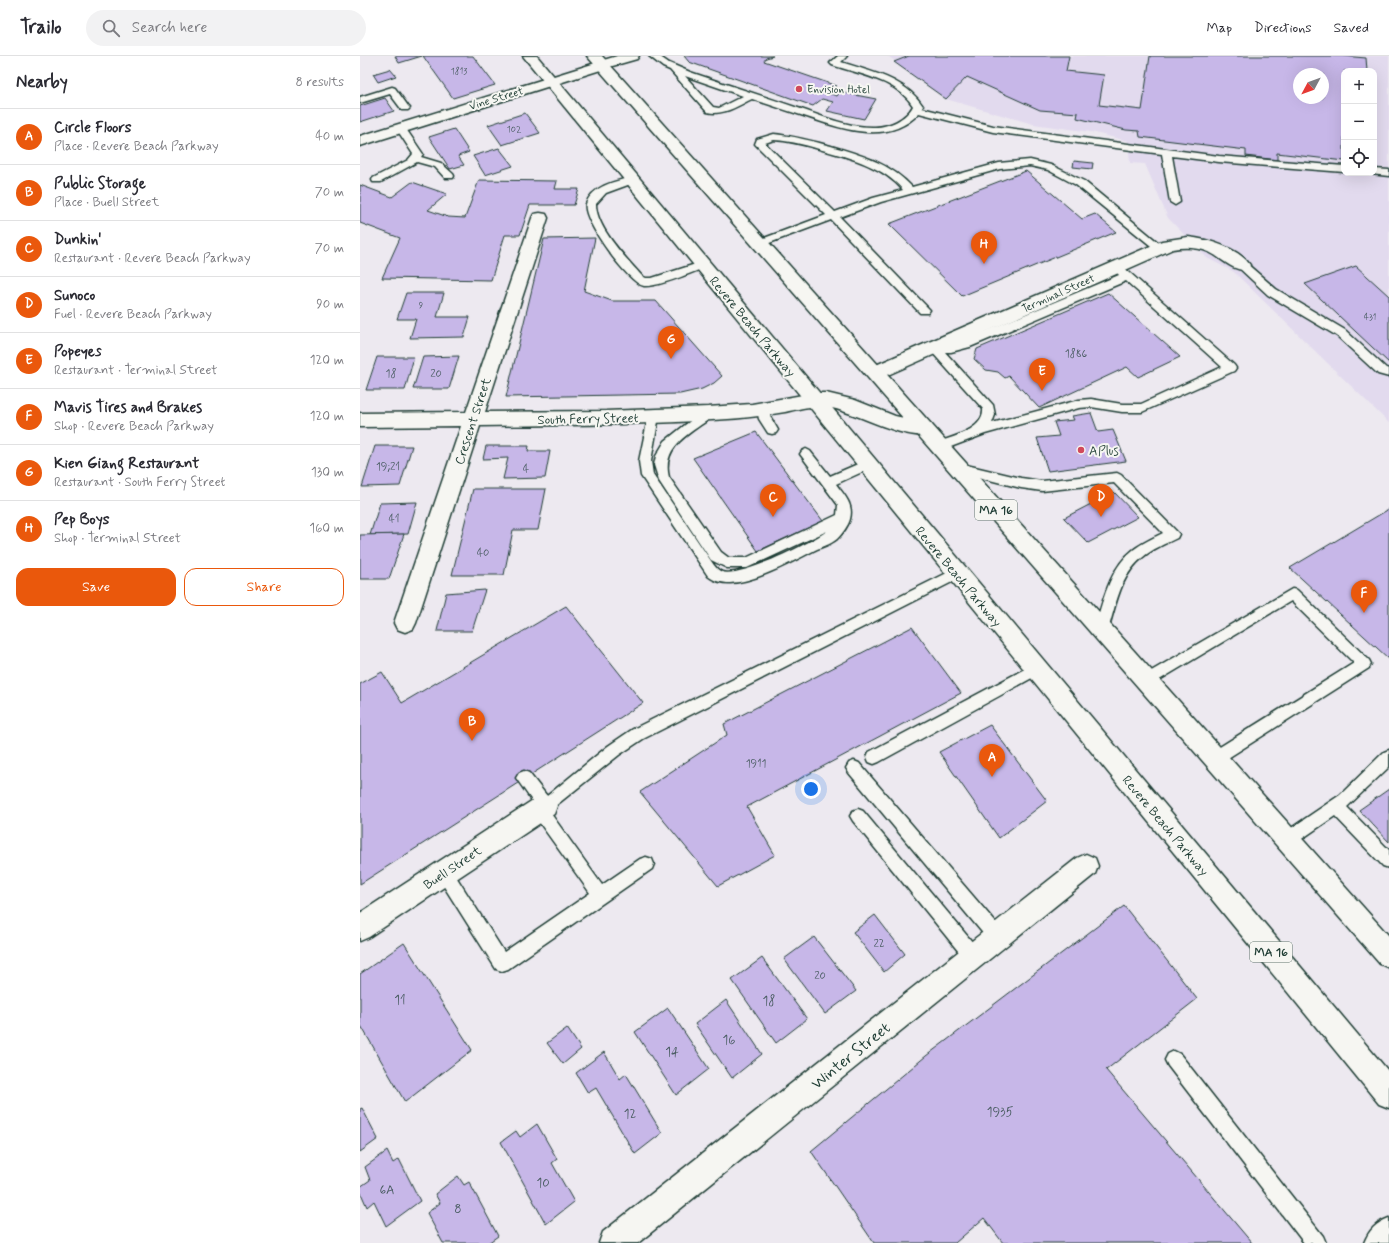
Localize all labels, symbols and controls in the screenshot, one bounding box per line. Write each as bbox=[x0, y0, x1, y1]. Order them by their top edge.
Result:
search box bbox=[86, 10, 366, 46]
text: Trailo bbox=[20, 15, 62, 40]
icon: search bbox=[100, 17, 122, 39]
text: Search here bbox=[132, 18, 207, 38]
text: Map bbox=[1206, 19, 1232, 37]
text: Directions bbox=[1254, 19, 1312, 37]
text: Saved bbox=[1334, 19, 1369, 37]
house number: 1813 bbox=[451, 66, 467, 77]
north arrow bbox=[1293, 68, 1329, 104]
map controls bbox=[1341, 68, 1377, 176]
button: + bbox=[1341, 68, 1377, 104]
text: Nearby bbox=[16, 71, 68, 93]
text: 8 results bbox=[296, 74, 344, 91]
place label: Envision Hotel bbox=[807, 83, 870, 97]
street label: Vine Street bbox=[468, 84, 525, 114]
marker: Envision Hotel bbox=[794, 84, 804, 94]
button: − bbox=[1341, 104, 1377, 140]
text: Circle Floors bbox=[54, 118, 131, 138]
house number: 102 bbox=[507, 124, 522, 135]
text: A bbox=[25, 128, 33, 145]
text: 40 m bbox=[315, 128, 344, 145]
text: Place · Revere Beach Parkway bbox=[54, 138, 219, 155]
button: locate bbox=[1341, 140, 1377, 176]
text: Public Storage bbox=[54, 174, 146, 194]
text: B bbox=[25, 184, 33, 201]
text: 70 m bbox=[315, 184, 344, 201]
text: Place · Buell Street bbox=[54, 194, 159, 211]
text: Dunkin' bbox=[54, 230, 102, 250]
pin: H bbox=[971, 231, 997, 264]
text: C bbox=[24, 240, 34, 257]
text: 70 m bbox=[315, 240, 344, 257]
text: Restaurant · Revere Beach Parkway bbox=[54, 250, 251, 267]
street label: Terminal Street bbox=[1020, 272, 1097, 316]
street label: Revere Beach Parkway bbox=[705, 273, 799, 381]
text: Sunoco bbox=[54, 286, 95, 306]
text: D bbox=[25, 296, 33, 313]
text: 90 m bbox=[316, 296, 344, 313]
house number: 9 bbox=[419, 300, 424, 311]
text: Fuel · Revere Beach Parkway bbox=[54, 306, 212, 323]
house number: 431 bbox=[1364, 312, 1376, 323]
pin: G bbox=[658, 326, 684, 359]
text: Popeyes bbox=[54, 342, 102, 362]
house number: 1886 bbox=[1065, 347, 1088, 361]
text: E bbox=[25, 352, 33, 369]
text: 120 m bbox=[310, 352, 344, 369]
pin: E bbox=[1029, 358, 1055, 391]
text: Restaurant · Terminal Street bbox=[54, 362, 217, 379]
house number: 18 bbox=[386, 367, 396, 381]
house number: 20 bbox=[430, 367, 442, 381]
street label: Crescent Street bbox=[451, 375, 496, 467]
text: Mavis Tires and Brakes bbox=[54, 398, 202, 418]
text: F bbox=[26, 408, 32, 425]
text: 120 m bbox=[310, 408, 344, 425]
street label: South Ferry Street bbox=[537, 410, 639, 429]
text: Shop · Revere Beach Parkway bbox=[54, 418, 214, 435]
place label: APlus bbox=[1089, 443, 1119, 460]
marker: APlus bbox=[1076, 445, 1086, 455]
text: Kien Giang Restaurant bbox=[54, 454, 199, 474]
house number: 19;21 bbox=[376, 460, 400, 474]
house number: 4 bbox=[523, 462, 530, 476]
text: G bbox=[25, 464, 33, 481]
text: 130 m bbox=[311, 464, 344, 481]
text: Restaurant · South Ferry Street bbox=[54, 474, 225, 491]
pin: C bbox=[760, 484, 786, 517]
pin: D bbox=[1088, 484, 1114, 517]
road number: MA 16 bbox=[975, 500, 1017, 520]
text: Pep Boys bbox=[54, 510, 109, 530]
house number: 41 bbox=[388, 512, 400, 526]
text: H bbox=[25, 520, 33, 537]
text: 160 m bbox=[309, 520, 344, 537]
street label: Revere Beach Parkway bbox=[911, 523, 1005, 631]
text: Shop · Terminal Street bbox=[54, 530, 181, 547]
house number: 40 bbox=[477, 546, 489, 560]
button: Save bbox=[16, 568, 176, 606]
button: Share bbox=[184, 568, 344, 606]
pin: F bbox=[1351, 580, 1377, 613]
pin: B bbox=[459, 708, 485, 741]
pin: A bbox=[979, 744, 1005, 777]
house number: 1911 bbox=[746, 757, 766, 771]
street label: Revere Beach Parkway bbox=[1118, 772, 1212, 880]
your location bbox=[801, 779, 821, 799]
street label: Buell Street bbox=[421, 842, 485, 894]
house number: 22 bbox=[873, 937, 885, 951]
road number: MA 16 bbox=[1250, 942, 1292, 962]
house number: 20 bbox=[814, 969, 826, 983]
house number: 11 bbox=[394, 992, 406, 1009]
house number: 18 bbox=[763, 993, 775, 1010]
street label: Winter Street bbox=[807, 1018, 895, 1094]
house number: 16 bbox=[722, 1032, 736, 1049]
house number: 14 bbox=[665, 1044, 679, 1061]
house number: 1935 bbox=[987, 1104, 1014, 1121]
house number: 12 bbox=[624, 1106, 636, 1123]
house number: 10 bbox=[536, 1175, 550, 1192]
house number: 6A bbox=[379, 1182, 395, 1199]
house number: 8 bbox=[454, 1201, 462, 1218]

